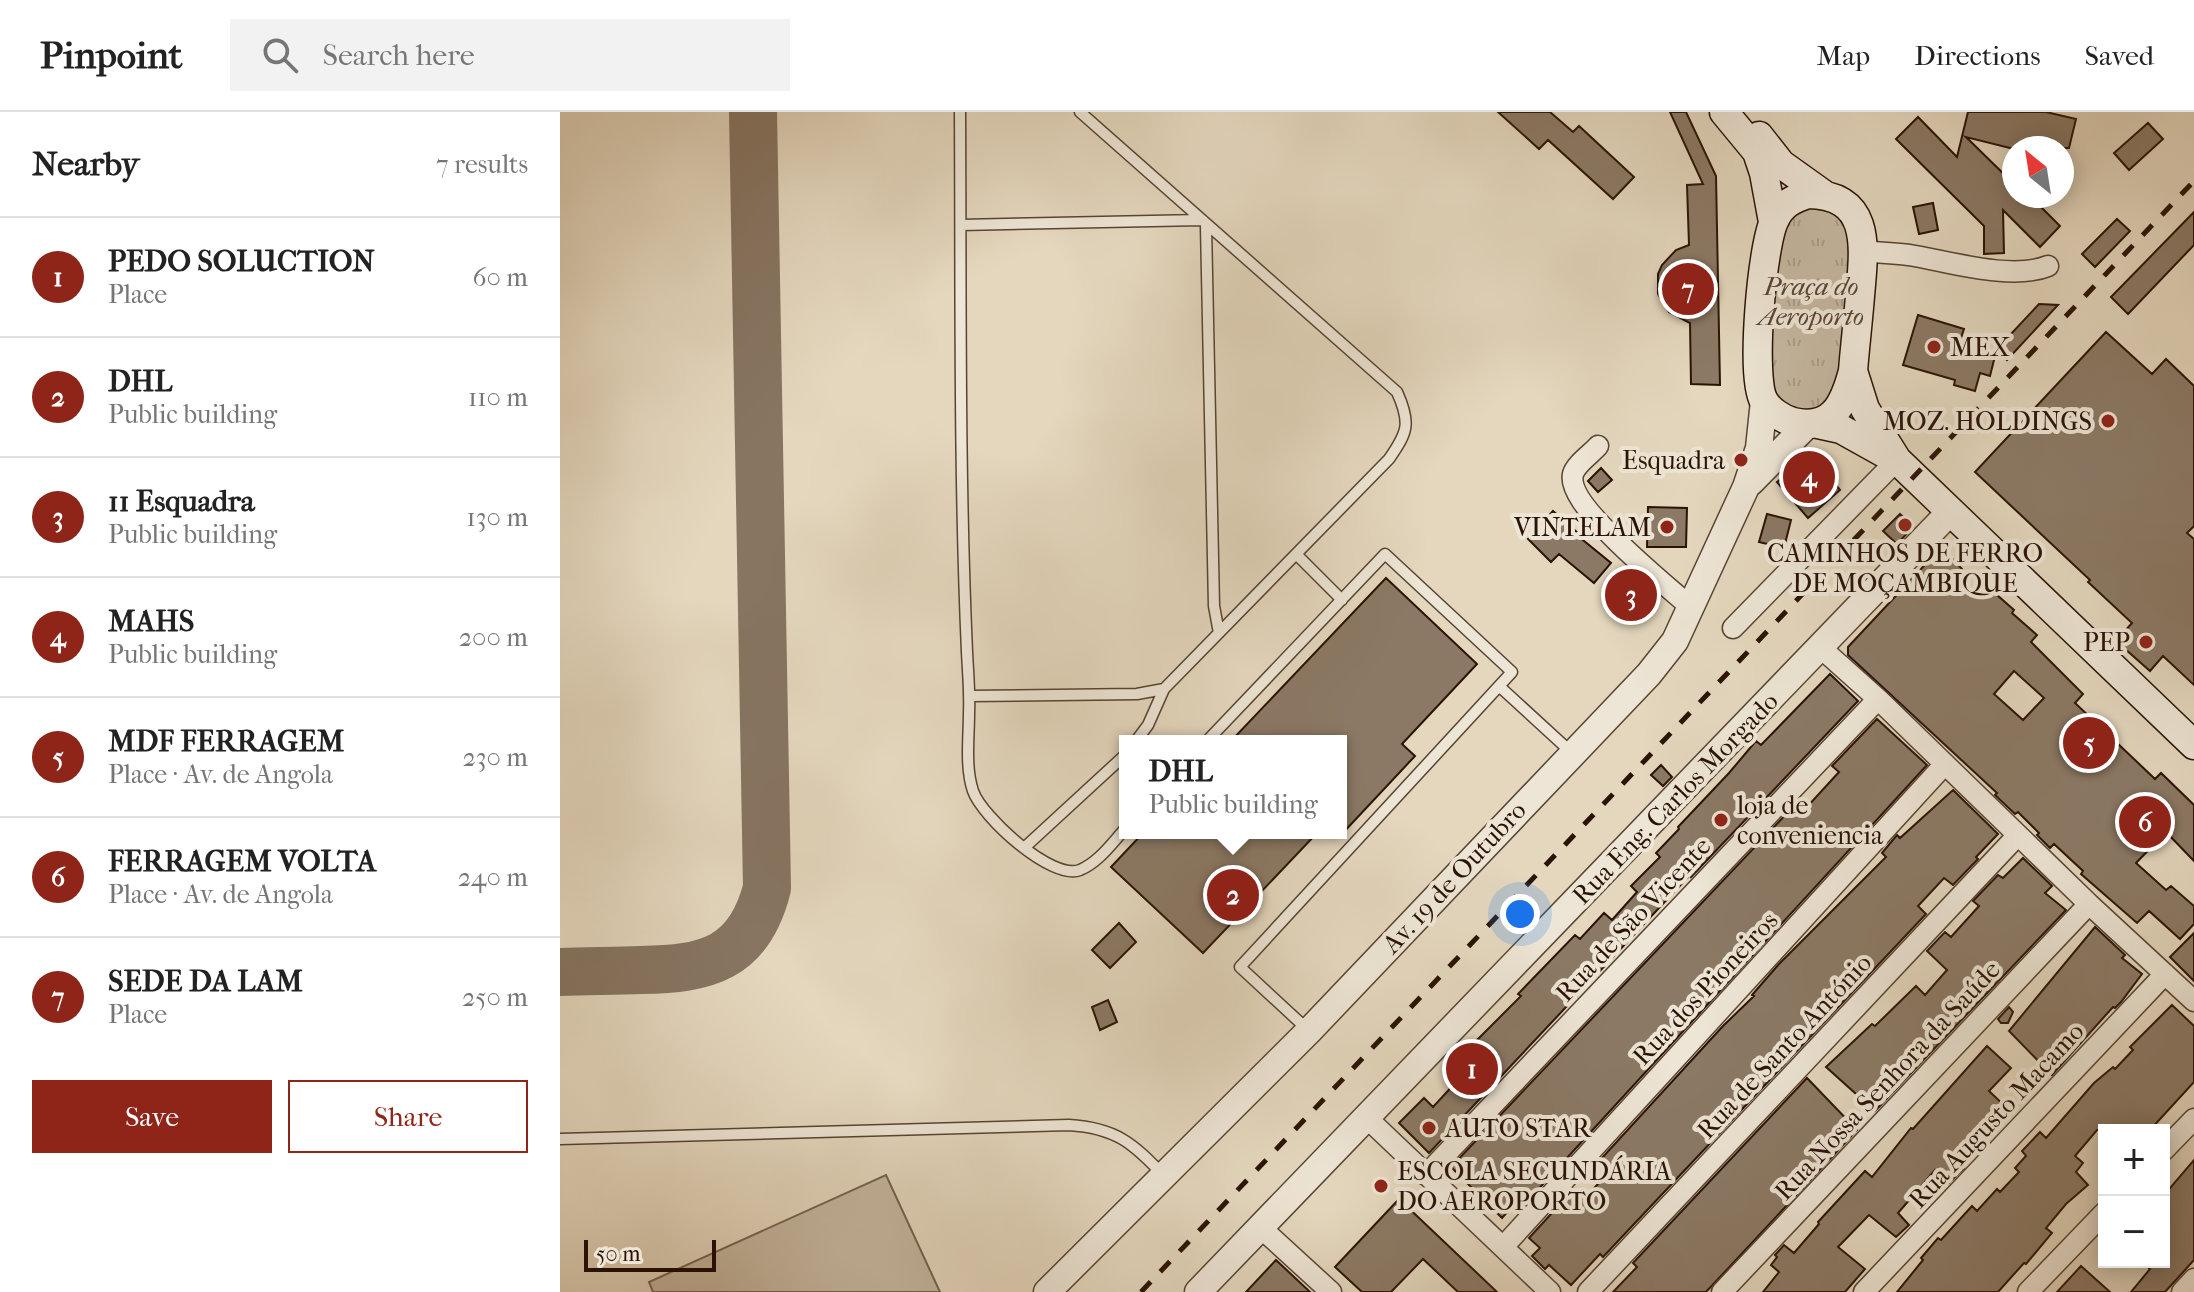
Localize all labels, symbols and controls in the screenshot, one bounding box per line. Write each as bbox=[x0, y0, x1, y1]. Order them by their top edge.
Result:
search box bbox=[230, 19, 790, 91]
text: Pinpoint bbox=[40, 33, 182, 78]
icon: search bbox=[258, 33, 302, 77]
text: Search here bbox=[322, 38, 475, 73]
text: Map bbox=[1817, 39, 1870, 72]
text: Directions bbox=[1914, 39, 2041, 72]
text: Saved bbox=[2085, 39, 2154, 72]
north arrow bbox=[2002, 136, 2074, 208]
text: Nearby bbox=[32, 144, 139, 184]
text: 7 results bbox=[436, 149, 528, 180]
text: PEDO SOLUCTION bbox=[108, 244, 375, 279]
pin: 7 bbox=[1662, 259, 1714, 319]
text: 1 bbox=[53, 262, 63, 293]
text: 60 m bbox=[472, 262, 528, 293]
park label: Praça do Aeroporto bbox=[1755, 271, 1864, 332]
text: Place bbox=[108, 279, 167, 310]
place label: MEX bbox=[1950, 332, 2010, 363]
marker: MEX bbox=[1925, 338, 1943, 356]
text: DHL bbox=[108, 364, 172, 399]
text: 2 bbox=[51, 382, 65, 413]
text: 110 m bbox=[468, 382, 528, 413]
text: Public building bbox=[108, 399, 277, 430]
place label: MOZ. HOLDINGS bbox=[1883, 406, 2092, 437]
marker: MOZ. HOLDINGS bbox=[2099, 412, 2117, 430]
place label: Esquadra bbox=[1622, 445, 1726, 476]
pin: 4 bbox=[1783, 447, 1835, 507]
marker: Esquadra bbox=[1732, 451, 1750, 469]
text: 11 Esquadra bbox=[108, 484, 255, 519]
text: 3 bbox=[53, 502, 63, 533]
text: 130 m bbox=[467, 502, 528, 533]
place label: VINTELAM bbox=[1513, 512, 1651, 543]
marker: CAMINHOS DE FERRO DE MOÇAMBIQUE bbox=[1896, 516, 1914, 534]
marker: VINTELAM bbox=[1658, 518, 1676, 536]
text: Public building bbox=[108, 519, 277, 550]
place label: CAMINHOS DE FERRO DE MOÇAMBIQUE bbox=[1767, 538, 2043, 599]
pin: 3 bbox=[1605, 565, 1657, 625]
text: MAHS bbox=[108, 604, 194, 639]
text: 4 bbox=[50, 622, 66, 653]
text: 200 m bbox=[459, 622, 528, 653]
place label: PEP bbox=[2083, 627, 2130, 658]
marker: PEP bbox=[2137, 633, 2155, 651]
text: Public building bbox=[108, 639, 277, 670]
street label: Rua Eng. Carlos Morgado bbox=[1566, 686, 1785, 911]
pin: 5 bbox=[2063, 713, 2115, 773]
text: MDF FERRAGEM bbox=[108, 724, 344, 759]
popup bbox=[1119, 735, 1347, 839]
text: 5 bbox=[52, 742, 64, 773]
text: 230 m bbox=[462, 742, 528, 773]
text: DHL bbox=[1148, 754, 1213, 789]
text: Place · Av. de Angola bbox=[108, 759, 333, 790]
text: Public building bbox=[1148, 789, 1318, 820]
place label: loja de conveniencia bbox=[1736, 790, 1884, 851]
pin: 6 bbox=[2119, 792, 2171, 852]
street label: Av. 19 de Outubro bbox=[1375, 795, 1533, 961]
marker: loja de conveniencia bbox=[1712, 811, 1730, 829]
street label: Rua de São Vicente bbox=[1549, 831, 1718, 1008]
text: FERRAGEM VOLTA bbox=[108, 844, 376, 879]
text: 6 bbox=[51, 862, 65, 893]
text: 240 m bbox=[458, 862, 528, 893]
pin: 2 bbox=[1207, 865, 1259, 925]
text: Place · Av. de Angola bbox=[108, 879, 333, 910]
your location bbox=[1500, 894, 1540, 934]
street label: Rua dos Pioneiros bbox=[1626, 905, 1784, 1072]
street label: Rua de Santo António bbox=[1691, 947, 1878, 1145]
street label: Rua Nossa Senhora da Saúde bbox=[1768, 954, 2007, 1207]
text: SEDE DA LAM bbox=[108, 964, 303, 999]
text: 7 bbox=[52, 982, 64, 1013]
text: 250 m bbox=[462, 982, 528, 1013]
text: Place bbox=[108, 999, 167, 1030]
street label: Rua Augusto Macamo bbox=[1902, 1016, 2090, 1215]
pin: 1 bbox=[1446, 1039, 1498, 1099]
button: Save bbox=[32, 1080, 272, 1153]
button: Share bbox=[288, 1080, 528, 1153]
place label: AUTO STAR bbox=[1444, 1113, 1592, 1144]
marker: AUTO STAR bbox=[1420, 1119, 1438, 1137]
map controls bbox=[2098, 1124, 2170, 1268]
button: + bbox=[2098, 1124, 2170, 1196]
place label: ESCOLA SECUNDÁRIA DO AEROPORTO bbox=[1397, 1155, 1672, 1217]
marker: ESCOLA SECUNDÁRIA DO AEROPORTO bbox=[1372, 1177, 1390, 1195]
button: − bbox=[2098, 1196, 2170, 1268]
scale bar bbox=[584, 1236, 716, 1272]
text: 50 m bbox=[596, 1241, 641, 1267]

